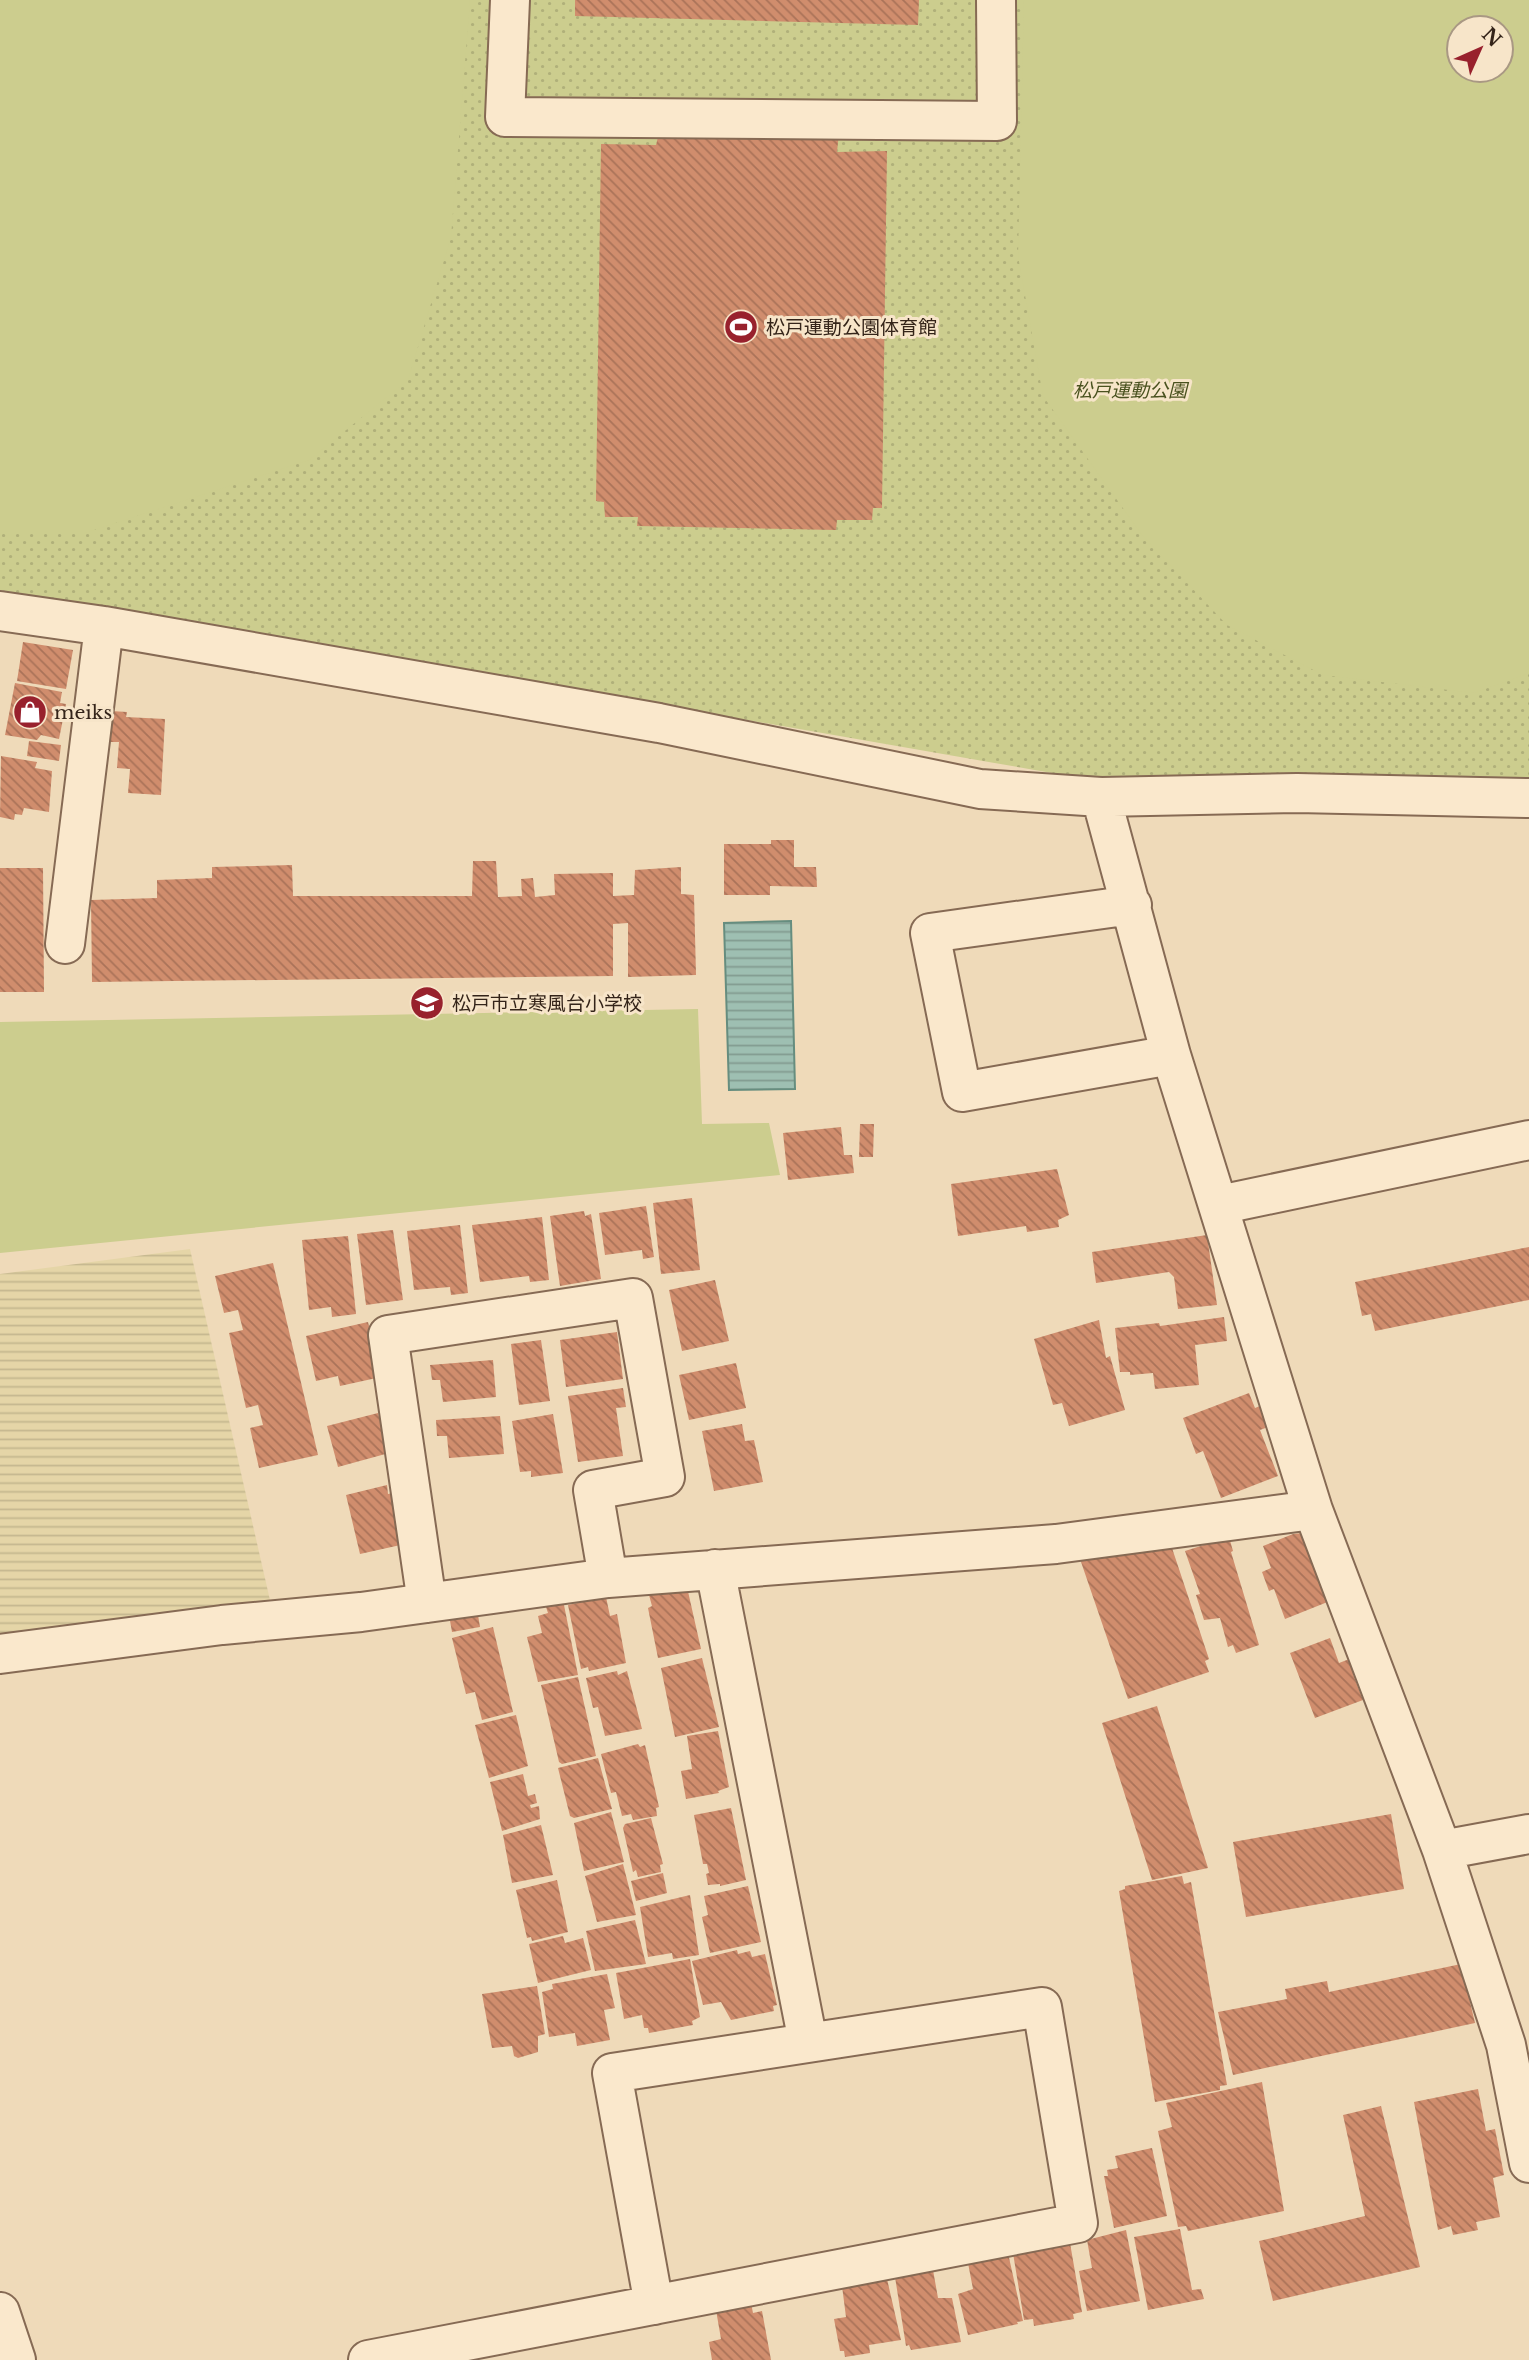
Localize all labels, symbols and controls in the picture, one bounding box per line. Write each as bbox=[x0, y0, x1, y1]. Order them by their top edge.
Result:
north arrow bbox=[1445, 14, 1515, 84]
text: N bbox=[1477, 23, 1506, 52]
sports icon: 松戸運動公園体育館 bbox=[722, 308, 760, 346]
place label: 松戸運動公園体育館 bbox=[766, 316, 937, 339]
park label: 松戸運動公園 bbox=[1073, 379, 1190, 402]
shop icon: meiks bbox=[11, 693, 49, 731]
place label: meiks bbox=[54, 701, 112, 724]
school or university icon: 松戸市立寒風台小学校 bbox=[408, 984, 446, 1022]
place label: 松戸市立寒風台小学校 bbox=[452, 992, 642, 1015]

